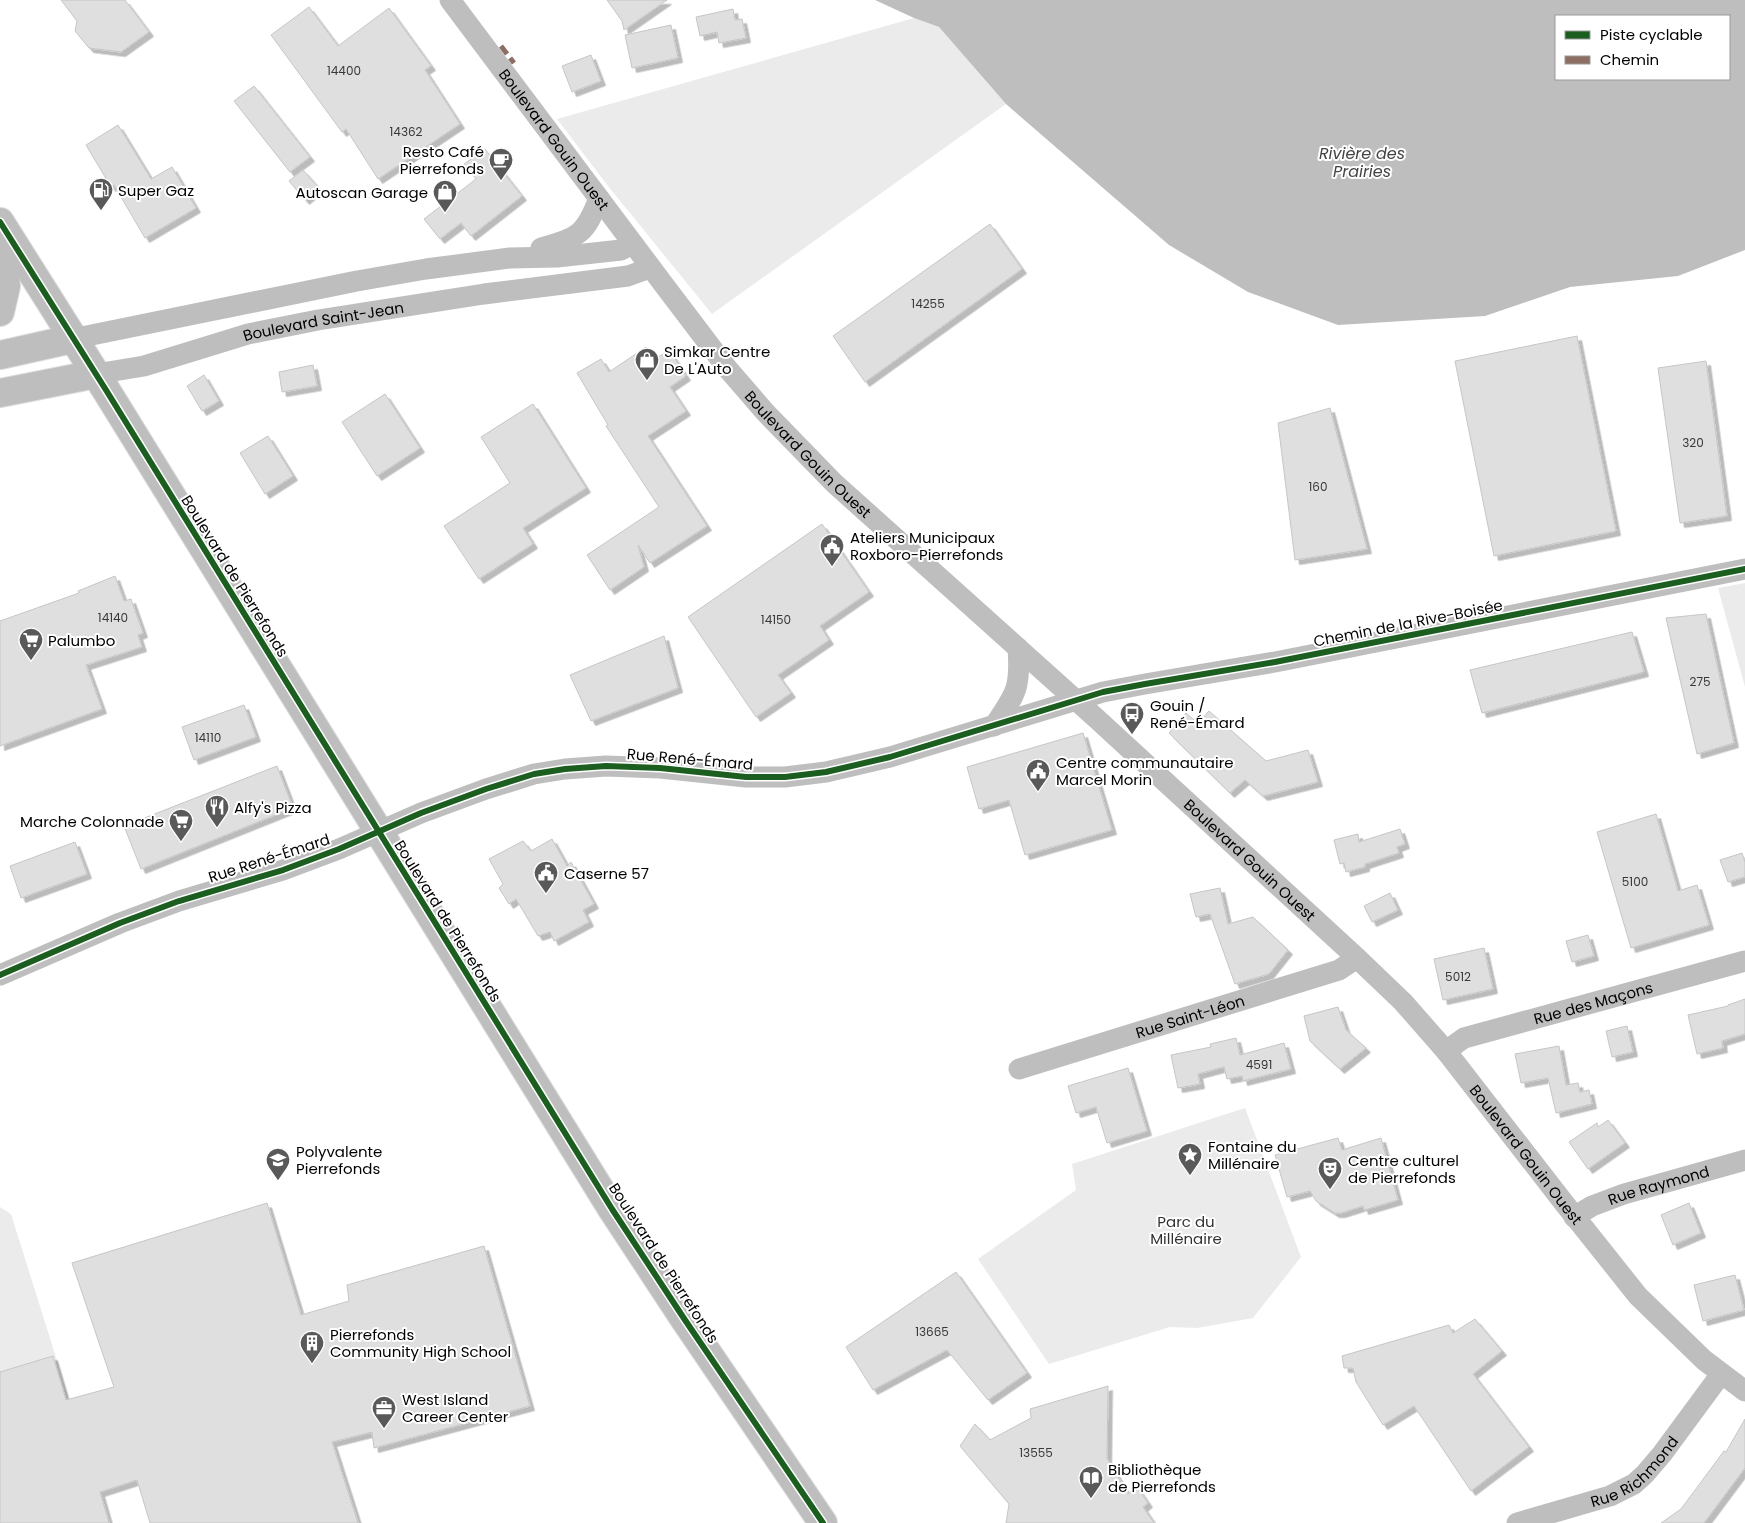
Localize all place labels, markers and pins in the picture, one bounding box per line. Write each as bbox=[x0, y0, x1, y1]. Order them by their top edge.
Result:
place label: Resto Café Pierrefonds bbox=[400, 141, 484, 179]
cafe icon: Resto Café Pierrefonds bbox=[488, 147, 514, 181]
fuel station icon: Super Gaz bbox=[88, 177, 114, 211]
shop icon: Autoscan Garage bbox=[432, 179, 458, 213]
place label: Super Gaz bbox=[118, 180, 194, 201]
place label: Autoscan Garage bbox=[296, 182, 428, 203]
place label: Simkar Centre De L'Auto bbox=[664, 341, 770, 379]
shop icon: Simkar Centre De L'Auto bbox=[634, 347, 660, 381]
place label: Ateliers Municipaux Roxboro-Pierrefonds bbox=[850, 527, 1004, 565]
public building icon: Ateliers Municipaux Roxboro-Pierrefonds bbox=[819, 533, 845, 567]
supermarket icon: Palumbo bbox=[18, 627, 44, 661]
place label: Palumbo bbox=[48, 630, 115, 651]
place label: Gouin / René-Émard bbox=[1150, 695, 1245, 733]
bus stop icon: Gouin / René-Émard bbox=[1119, 701, 1145, 735]
place label: Centre communautaire Marcel Morin bbox=[1056, 752, 1234, 790]
public building icon: Centre communautaire Marcel Morin bbox=[1025, 758, 1051, 792]
restaurant icon: Alfy's Pizza bbox=[204, 794, 230, 828]
place label: Alfy's Pizza bbox=[234, 797, 312, 818]
supermarket icon: Marche Colonnade bbox=[168, 808, 194, 842]
place label: Marche Colonnade bbox=[20, 811, 164, 832]
public building icon: Caserne 57 bbox=[533, 860, 559, 894]
place label: Caserne 57 bbox=[564, 863, 649, 884]
place label: Fontaine du Millénaire bbox=[1208, 1136, 1297, 1174]
place label: Polyvalente Pierrefonds bbox=[296, 1141, 382, 1179]
place icon: Fontaine du Millénaire bbox=[1177, 1142, 1203, 1176]
school or university icon: Polyvalente Pierrefonds bbox=[265, 1147, 291, 1181]
place label: Centre culturel de Pierrefonds bbox=[1348, 1150, 1459, 1188]
theatre icon: Centre culturel de Pierrefonds bbox=[1317, 1156, 1343, 1190]
place label: Pierrefonds Community High School bbox=[330, 1324, 511, 1362]
building icon: Pierrefonds Community High School bbox=[299, 1330, 325, 1364]
place label: West Island Career Center bbox=[402, 1389, 509, 1427]
office icon: West Island Career Center bbox=[371, 1395, 397, 1429]
place label: Bibliothèque de Pierrefonds bbox=[1108, 1459, 1216, 1497]
library icon: Bibliothèque de Pierrefonds bbox=[1078, 1465, 1104, 1499]

